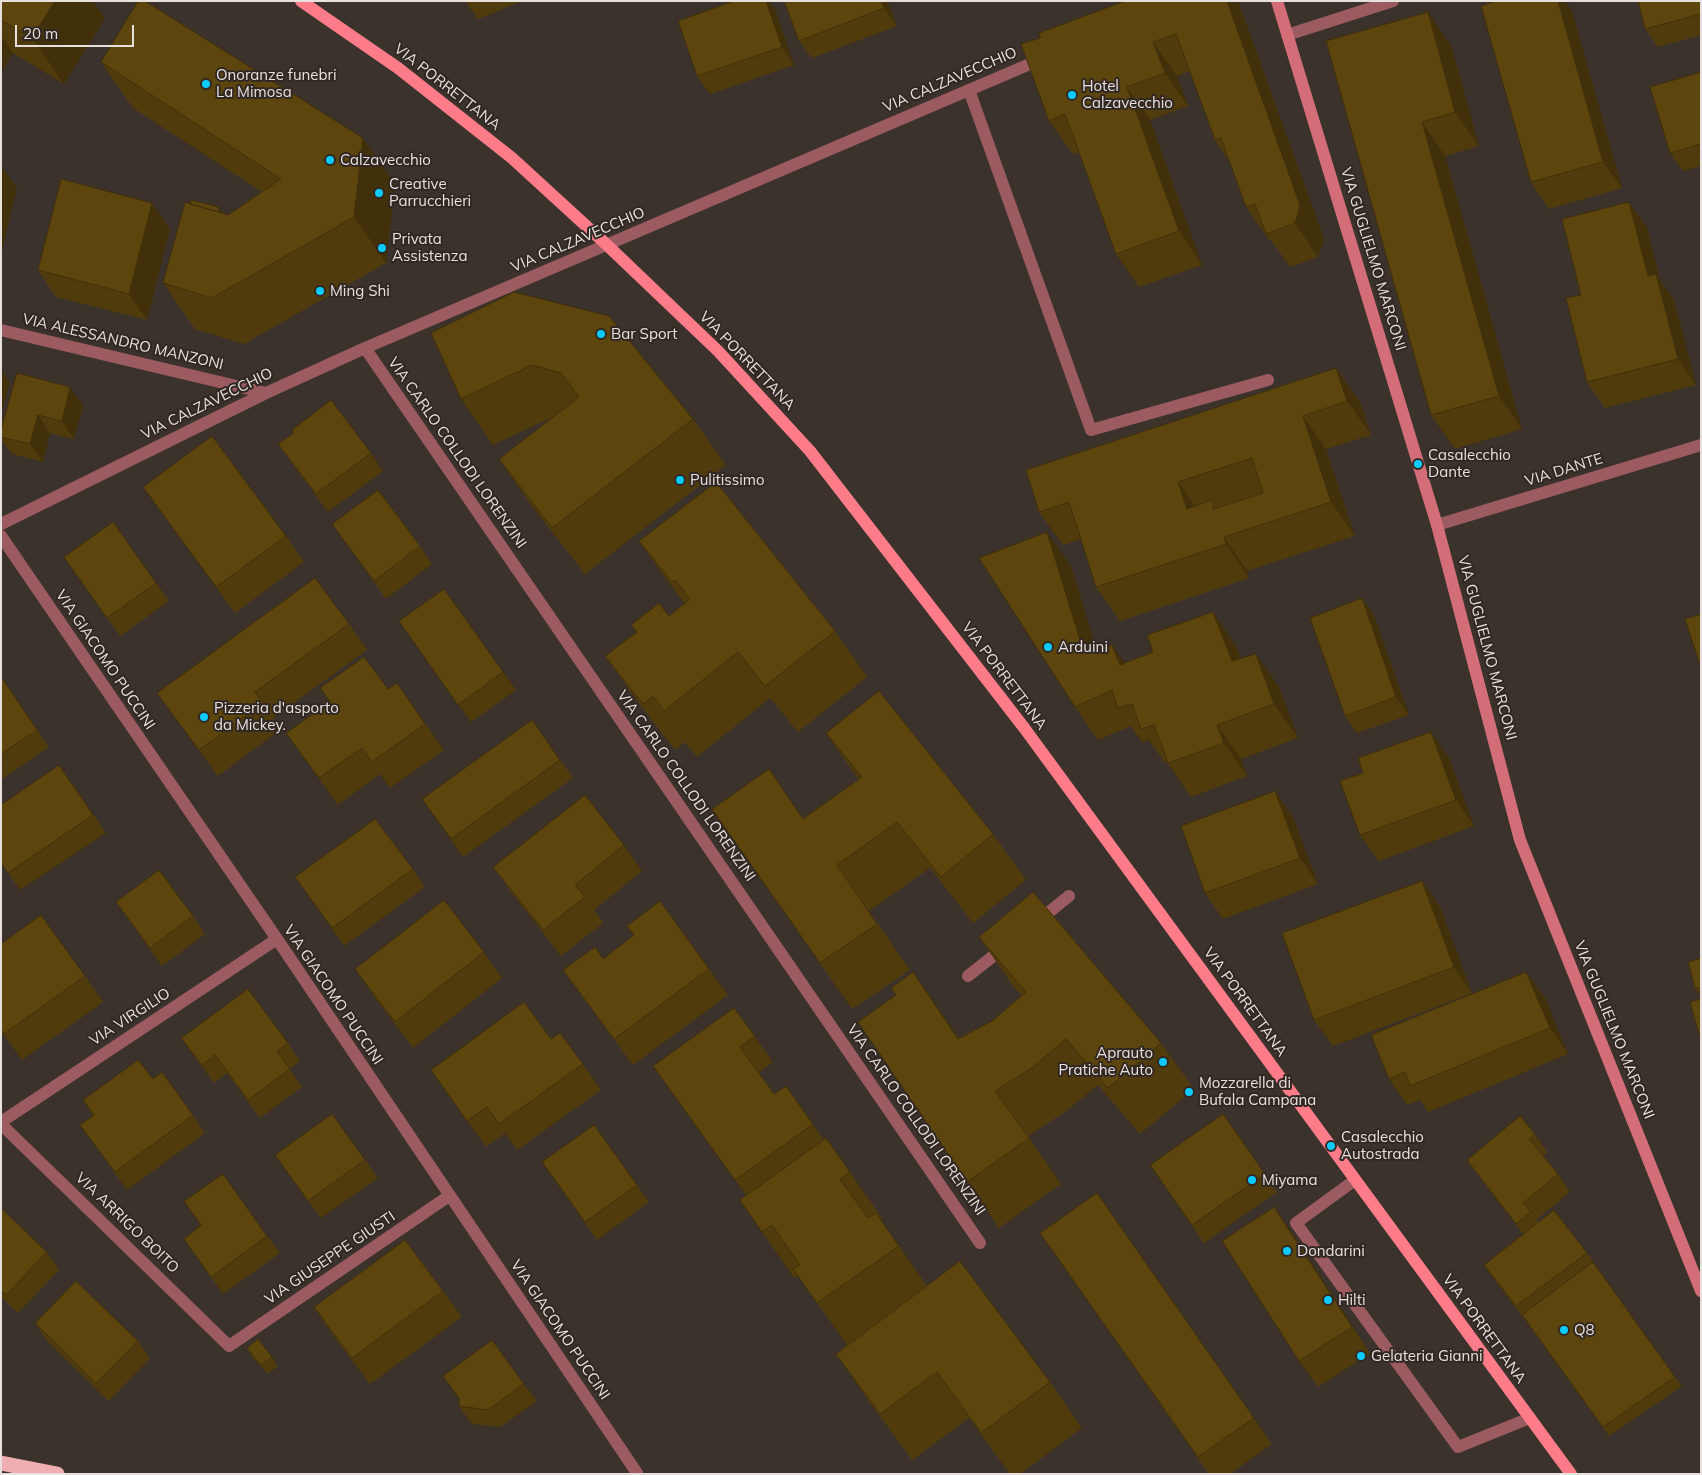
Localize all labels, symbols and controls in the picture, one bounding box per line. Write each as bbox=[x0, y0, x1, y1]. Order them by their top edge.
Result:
scale bar bbox=[18, 15, 136, 47]
text: 20 m bbox=[23, 24, 58, 43]
street label: VIA PORRETTANA bbox=[390, 40, 504, 134]
street label: VIA CALZAVECCHIO bbox=[880, 44, 1020, 116]
place label: Onoranze funebri La Mimosa bbox=[216, 66, 336, 101]
place label: Hotel Calzavecchio bbox=[1082, 77, 1173, 112]
marker: Onoranze funebri La Mimosa bbox=[200, 78, 212, 90]
marker: Hotel Calzavecchio bbox=[1066, 89, 1078, 101]
place label: Calzavecchio bbox=[340, 151, 431, 169]
marker: Calzavecchio bbox=[324, 154, 336, 166]
street label: VIA GUGLIELMO MARCONI bbox=[1337, 165, 1409, 353]
place label: Creative Parrucchieri bbox=[389, 175, 471, 210]
marker: Creative Parrucchieri bbox=[373, 187, 385, 199]
street label: VIA CALZAVECCHIO bbox=[508, 204, 648, 276]
place label: Privata Assistenza bbox=[392, 230, 468, 265]
marker: Privata Assistenza bbox=[376, 242, 388, 254]
place label: Ming Shi bbox=[330, 282, 390, 300]
marker: Ming Shi bbox=[314, 285, 326, 297]
street label: VIA PORRETTANA bbox=[695, 308, 799, 414]
street label: VIA ALESSANDRO MANZONI bbox=[21, 310, 225, 374]
place label: Bar Sport bbox=[611, 325, 678, 343]
marker: Bar Sport bbox=[595, 328, 607, 340]
street label: VIA CARLO COLLODI LORENZINI bbox=[384, 354, 530, 552]
street label: VIA CALZAVECCHIO bbox=[138, 364, 276, 444]
place label: Casalecchio Dante bbox=[1428, 446, 1511, 481]
street label: VIA DANTE bbox=[1523, 450, 1605, 490]
marker: Casalecchio Dante bbox=[1412, 458, 1424, 470]
place label: Pulitissimo bbox=[690, 471, 764, 489]
marker: Pulitissimo bbox=[674, 474, 686, 486]
street label: VIA GUGLIELMO MARCONI bbox=[1454, 554, 1520, 742]
street label: VIA GIACOMO PUCCINI bbox=[51, 587, 159, 733]
street label: VIA PORRETTANA bbox=[958, 619, 1050, 733]
place label: Arduini bbox=[1058, 638, 1108, 656]
marker: Arduini bbox=[1042, 641, 1054, 653]
street label: VIA CARLO COLLODI LORENZINI bbox=[613, 687, 759, 885]
place label: Pizzeria d'asporto da Mickey. bbox=[214, 699, 339, 734]
marker: Pizzeria d'asporto da Mickey. bbox=[198, 711, 210, 723]
street label: VIA GIACOMO PUCCINI bbox=[279, 922, 387, 1068]
street label: VIA GUGLIELMO MARCONI bbox=[1570, 938, 1658, 1122]
street label: VIA PORRETTANA bbox=[1199, 944, 1291, 1060]
street label: VIA VIRGILIO bbox=[86, 984, 174, 1050]
street label: VIA CARLO COLLODI LORENZINI bbox=[843, 1021, 989, 1219]
place label: Aprauto Pratiche Auto bbox=[1058, 1044, 1153, 1079]
marker: Aprauto Pratiche Auto bbox=[1157, 1056, 1169, 1068]
place label: Mozzarella di Bufala Campana bbox=[1199, 1074, 1316, 1109]
marker: Mozzarella di Bufala Campana bbox=[1183, 1086, 1195, 1098]
place label: Casalecchio Autostrada bbox=[1341, 1128, 1424, 1163]
marker: Casalecchio Autostrada bbox=[1325, 1140, 1337, 1152]
street label: VIA ARRIGO BOITO bbox=[71, 1169, 183, 1277]
place label: Miyama bbox=[1262, 1171, 1317, 1189]
marker: Miyama bbox=[1246, 1174, 1258, 1186]
street label: VIA GIUSEPPE GIUSTI bbox=[261, 1208, 399, 1308]
place label: Dondarini bbox=[1297, 1242, 1365, 1260]
marker: Dondarini bbox=[1281, 1245, 1293, 1257]
street label: VIA GIACOMO PUCCINI bbox=[506, 1257, 614, 1403]
street label: VIA PORRETTANA bbox=[1438, 1271, 1530, 1387]
place label: Hilti bbox=[1338, 1291, 1365, 1309]
marker: Hilti bbox=[1322, 1294, 1334, 1306]
place label: Q8 bbox=[1574, 1321, 1595, 1339]
marker: Q8 bbox=[1558, 1324, 1570, 1336]
place label: Gelateria Gianni bbox=[1371, 1347, 1483, 1365]
marker: Gelateria Gianni bbox=[1355, 1350, 1367, 1362]

